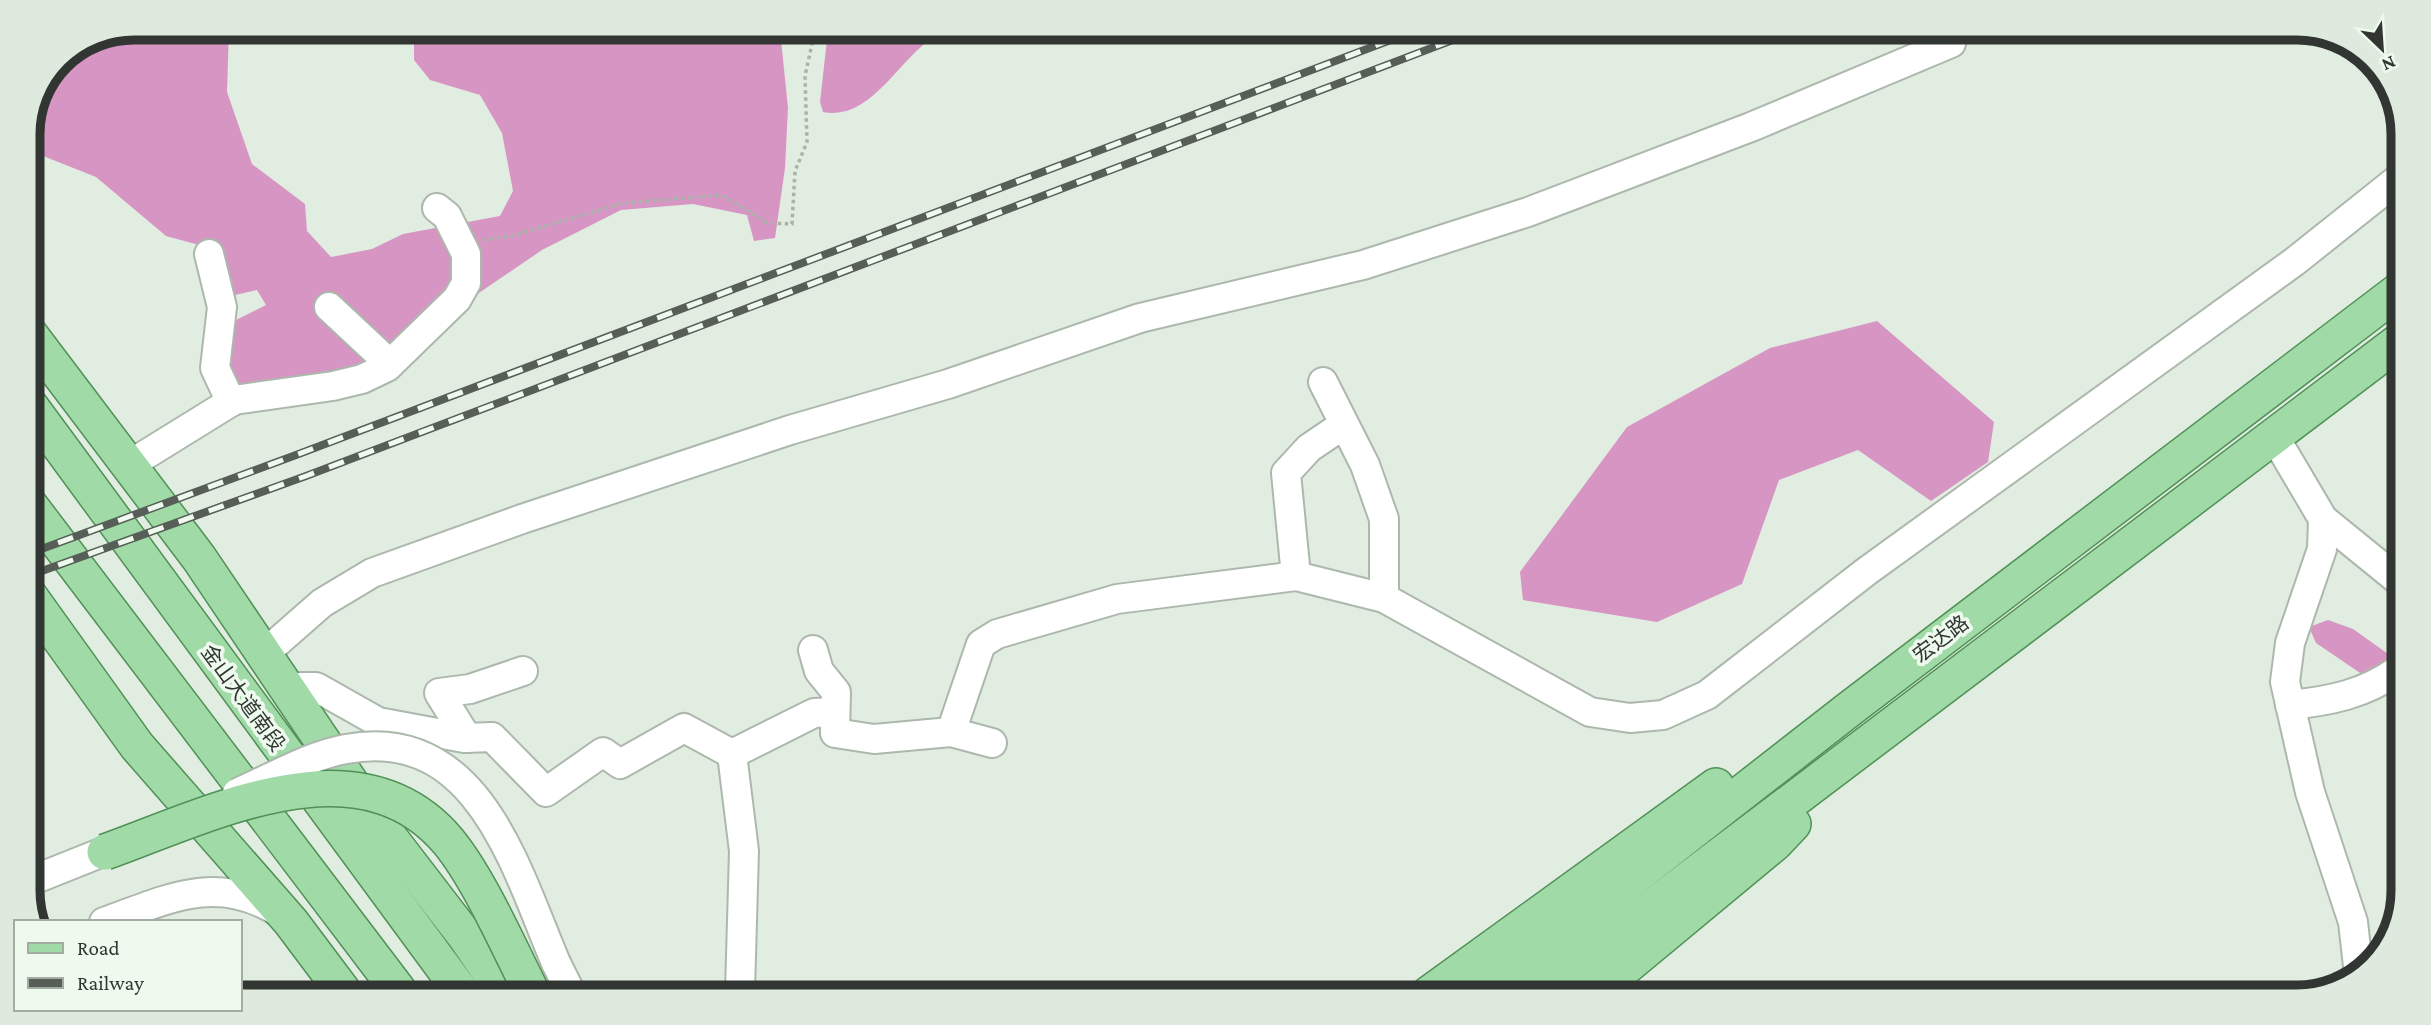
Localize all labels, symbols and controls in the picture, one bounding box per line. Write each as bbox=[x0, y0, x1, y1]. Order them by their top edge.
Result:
north arrow bbox=[2347, 14, 2417, 84]
text: N bbox=[2379, 52, 2399, 76]
street label: 宏达路 bbox=[1909, 610, 1973, 668]
street label: 金山大道南段 bbox=[196, 640, 290, 756]
legend bbox=[14, 920, 242, 1011]
text: Road bbox=[77, 936, 120, 960]
text: Railway bbox=[77, 971, 144, 995]

